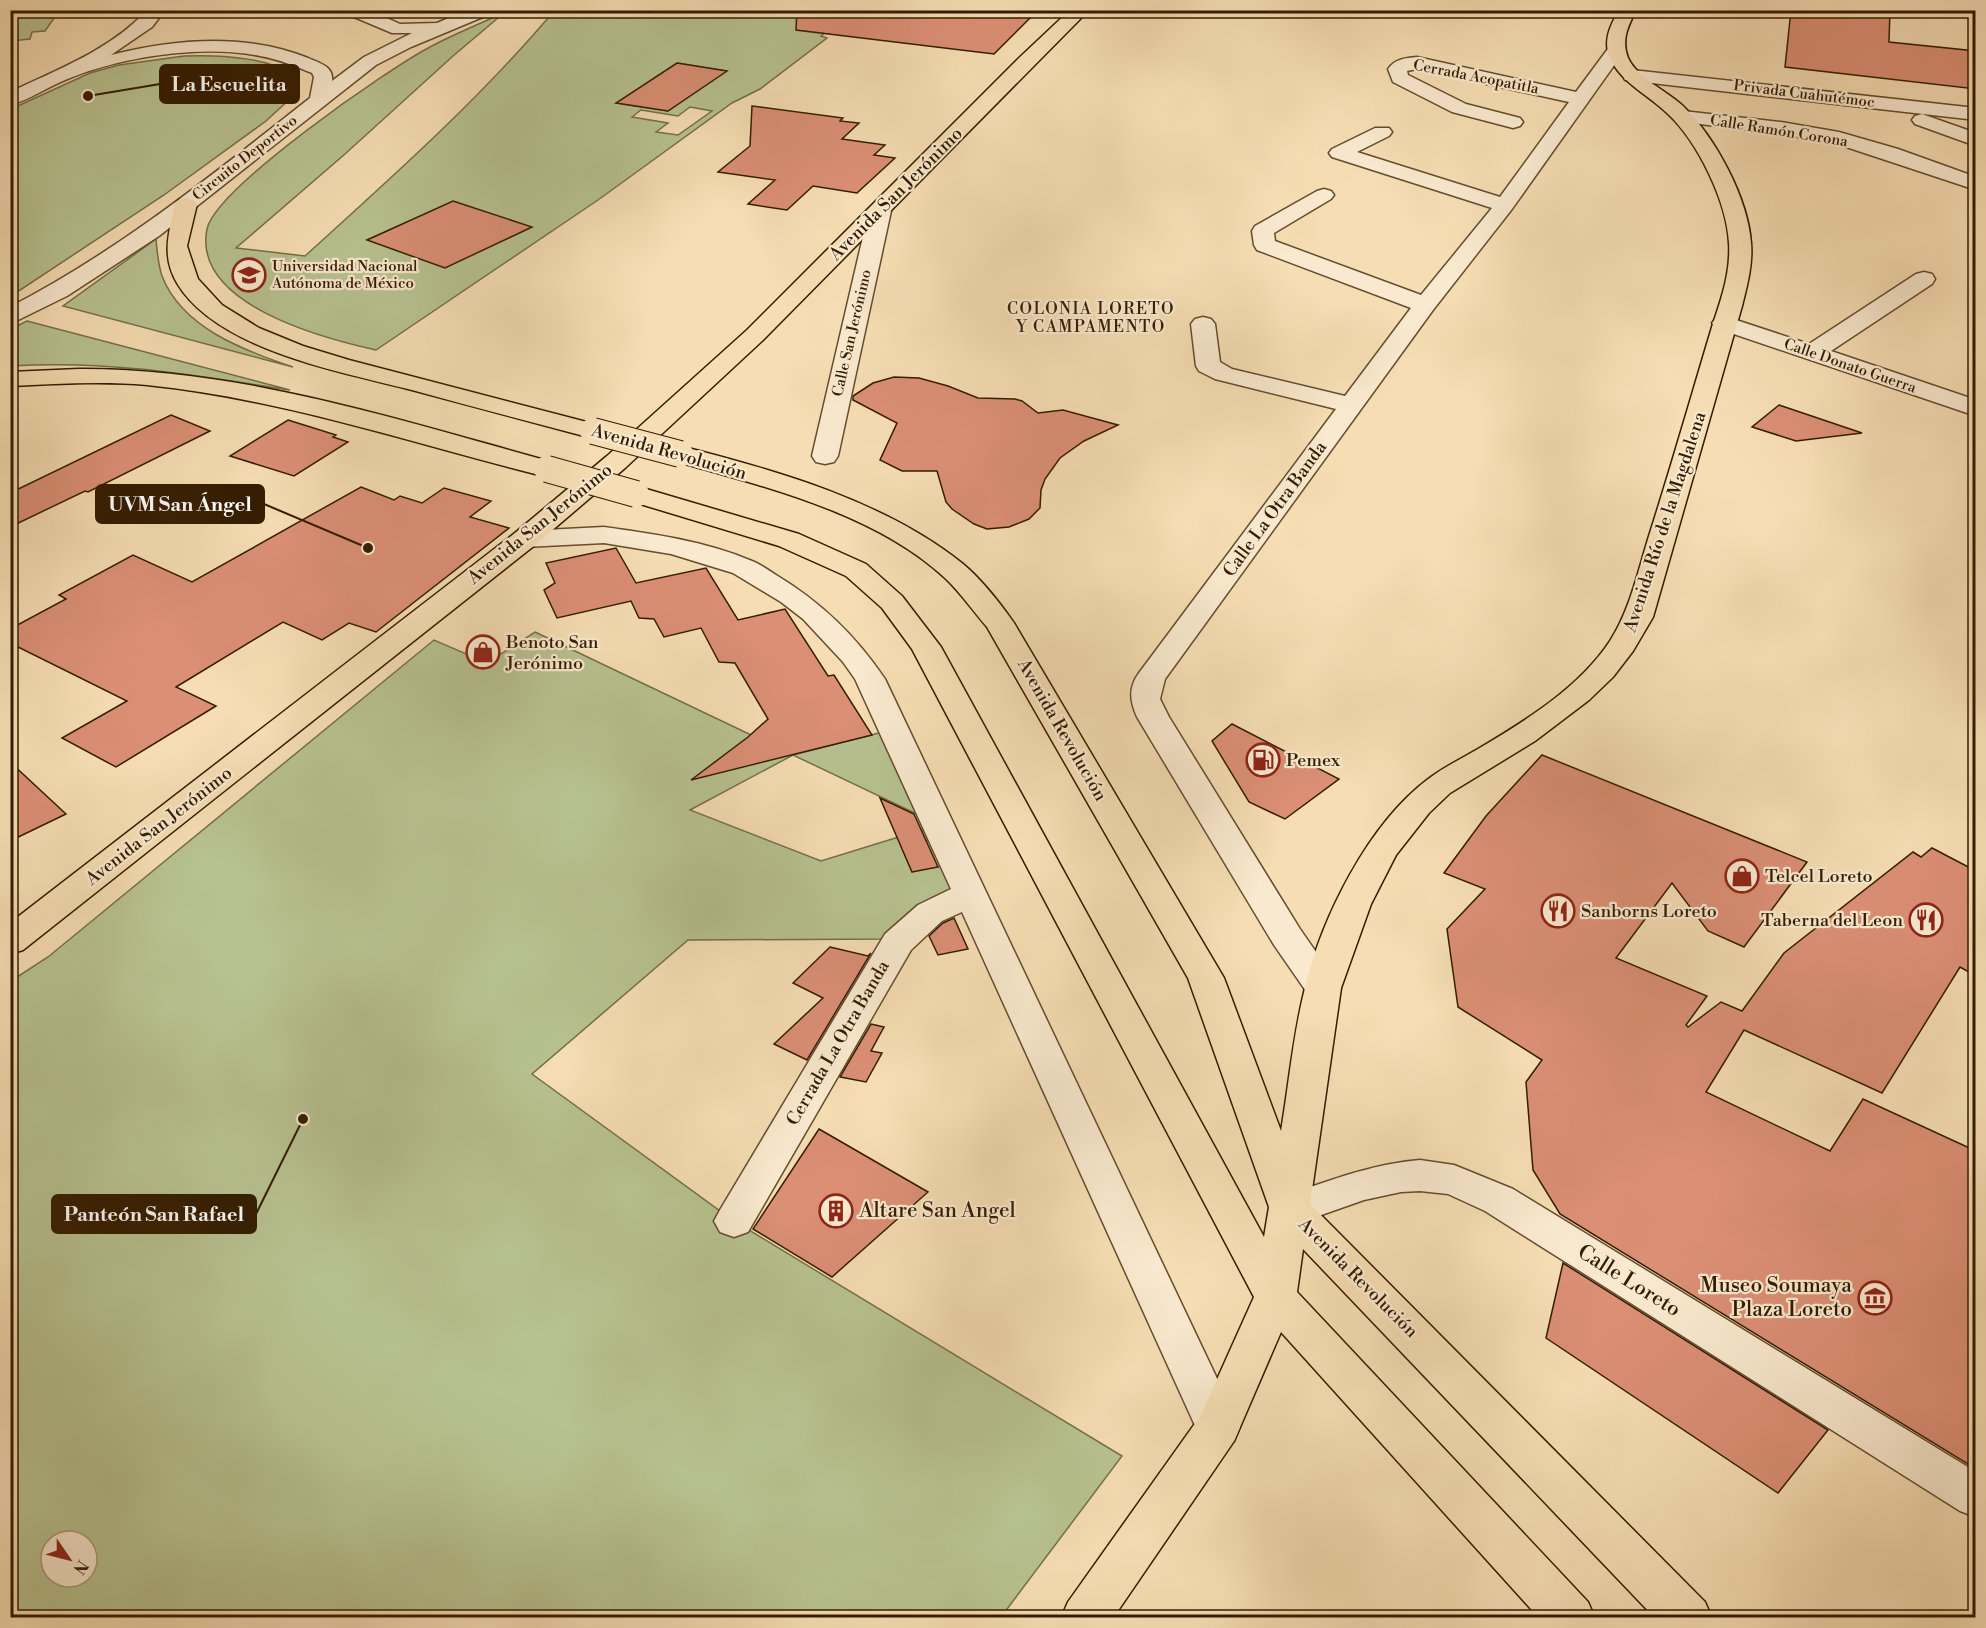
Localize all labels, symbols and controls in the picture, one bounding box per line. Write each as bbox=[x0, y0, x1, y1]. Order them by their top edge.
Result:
street label: Cerrada Acopatitla bbox=[1412, 56, 1541, 99]
callout: La Escuelita bbox=[160, 65, 299, 103]
text: La Escuelita bbox=[172, 73, 287, 98]
street label: Privada Cuahutémoc bbox=[1732, 76, 1876, 112]
street label: Circuito Deportivo bbox=[189, 111, 301, 205]
street label: Calle Ramón Corona bbox=[1709, 111, 1850, 151]
street label: Avenida San Jerónimo bbox=[824, 122, 968, 266]
school or university icon: Universidad Nacional Autónoma de México bbox=[231, 257, 267, 293]
place label: Universidad Nacional Autónoma de México bbox=[271, 257, 418, 293]
street label: Calle San Jerónimo bbox=[828, 268, 876, 398]
district label: COLONIA LORETO Y CAMPAMENTO bbox=[1007, 299, 1175, 337]
street label: Calle Donato Guerra bbox=[1781, 334, 1919, 398]
street label: Avenida Río de la Magdalena bbox=[1618, 408, 1712, 636]
street label: Avenida Revolución bbox=[588, 419, 750, 485]
street label: Calle La Otra Banda bbox=[1218, 436, 1333, 581]
street label: Avenida San Jerónimo bbox=[462, 458, 617, 590]
callout: UVM San Ángel bbox=[96, 485, 264, 523]
text: UVM San Ángel bbox=[108, 492, 252, 518]
place label: Benoto San Jerónimo bbox=[505, 631, 599, 675]
shop icon: Benoto San Jerónimo bbox=[465, 634, 501, 670]
street label: Avenida Revolución bbox=[1011, 654, 1112, 805]
fuel station icon: Pemex bbox=[1245, 742, 1281, 778]
place label: Pemex bbox=[1286, 749, 1341, 772]
street label: Avenida San Jerónimo bbox=[80, 762, 237, 891]
shop icon: Telcel Loreto bbox=[1724, 858, 1760, 894]
place label: Telcel Loreto bbox=[1765, 865, 1873, 888]
restaurant icon: Sanborns Loreto bbox=[1540, 893, 1576, 929]
place label: Sanborns Loreto bbox=[1581, 900, 1717, 923]
restaurant icon: Taberna del Leon bbox=[1908, 902, 1944, 938]
place label: Taberna del Leon bbox=[1761, 909, 1903, 932]
street label: Cerrada La Otra Banda bbox=[781, 956, 895, 1130]
building icon: Altare San Angel bbox=[818, 1193, 854, 1229]
callout: Panteón San Rafael bbox=[52, 1195, 256, 1233]
place label: Altare San Angel bbox=[858, 1198, 1016, 1224]
text: Panteón San Rafael bbox=[64, 1203, 245, 1228]
street label: Avenida Revolución bbox=[1292, 1212, 1423, 1343]
street label: Calle Loreto bbox=[1573, 1239, 1685, 1323]
place label: Museo Soumaya Plaza Loreto bbox=[1700, 1273, 1852, 1323]
museum icon: Museo Soumaya Plaza Loreto bbox=[1857, 1280, 1893, 1316]
north arrow bbox=[39, 1529, 99, 1589]
text: N bbox=[68, 1556, 92, 1578]

